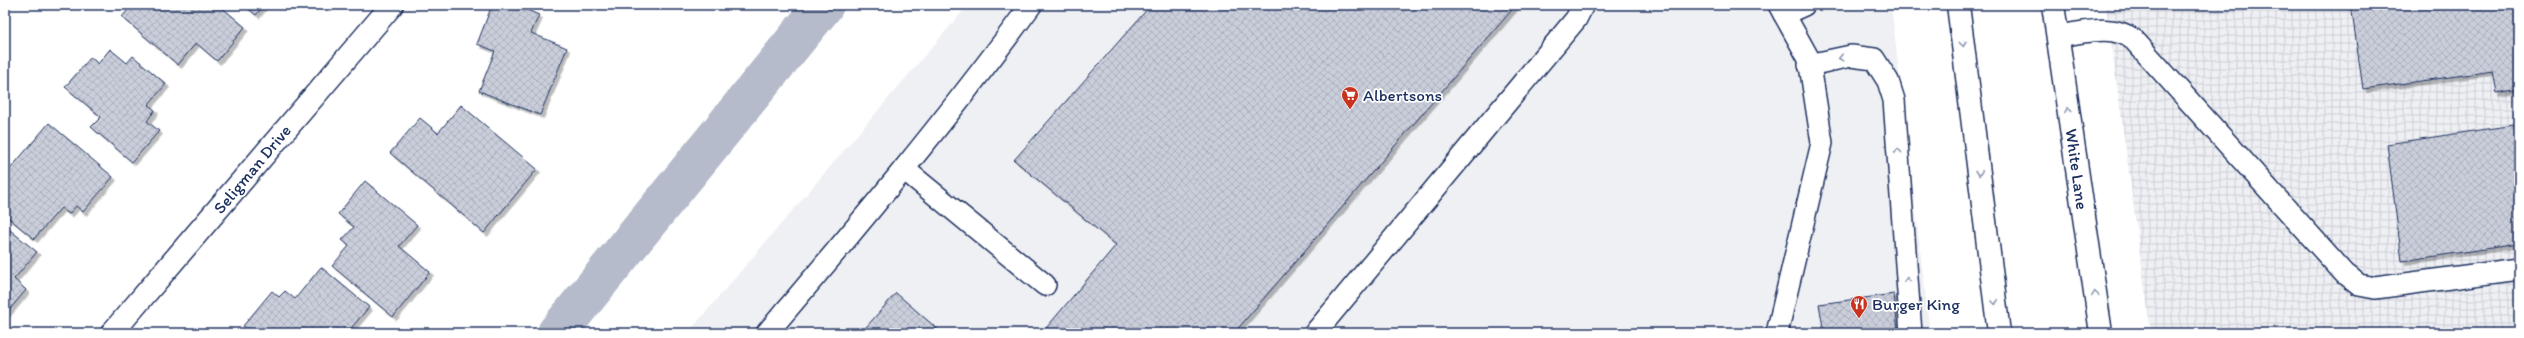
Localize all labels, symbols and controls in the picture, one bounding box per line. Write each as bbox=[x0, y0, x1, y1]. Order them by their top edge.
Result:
one-way arrow bbox=[1958, 41, 1967, 47]
one-way arrow bbox=[1838, 54, 1844, 62]
supermarket icon: Albertsons bbox=[1340, 85, 1360, 110]
place label: Albertsons bbox=[1363, 85, 1442, 105]
one-way arrow bbox=[2064, 107, 2073, 113]
street label: Seligman Drive bbox=[209, 120, 295, 218]
street label: White Lane bbox=[2061, 127, 2093, 211]
one-way arrow bbox=[1893, 147, 1902, 154]
one-way arrow bbox=[1974, 170, 1983, 176]
one-way arrow bbox=[1903, 277, 1912, 283]
one-way arrow bbox=[2091, 291, 2100, 297]
restaurant icon: Burger King bbox=[1849, 294, 1869, 319]
place label: Burger King bbox=[1872, 294, 1960, 314]
one-way arrow bbox=[1990, 299, 1999, 305]

